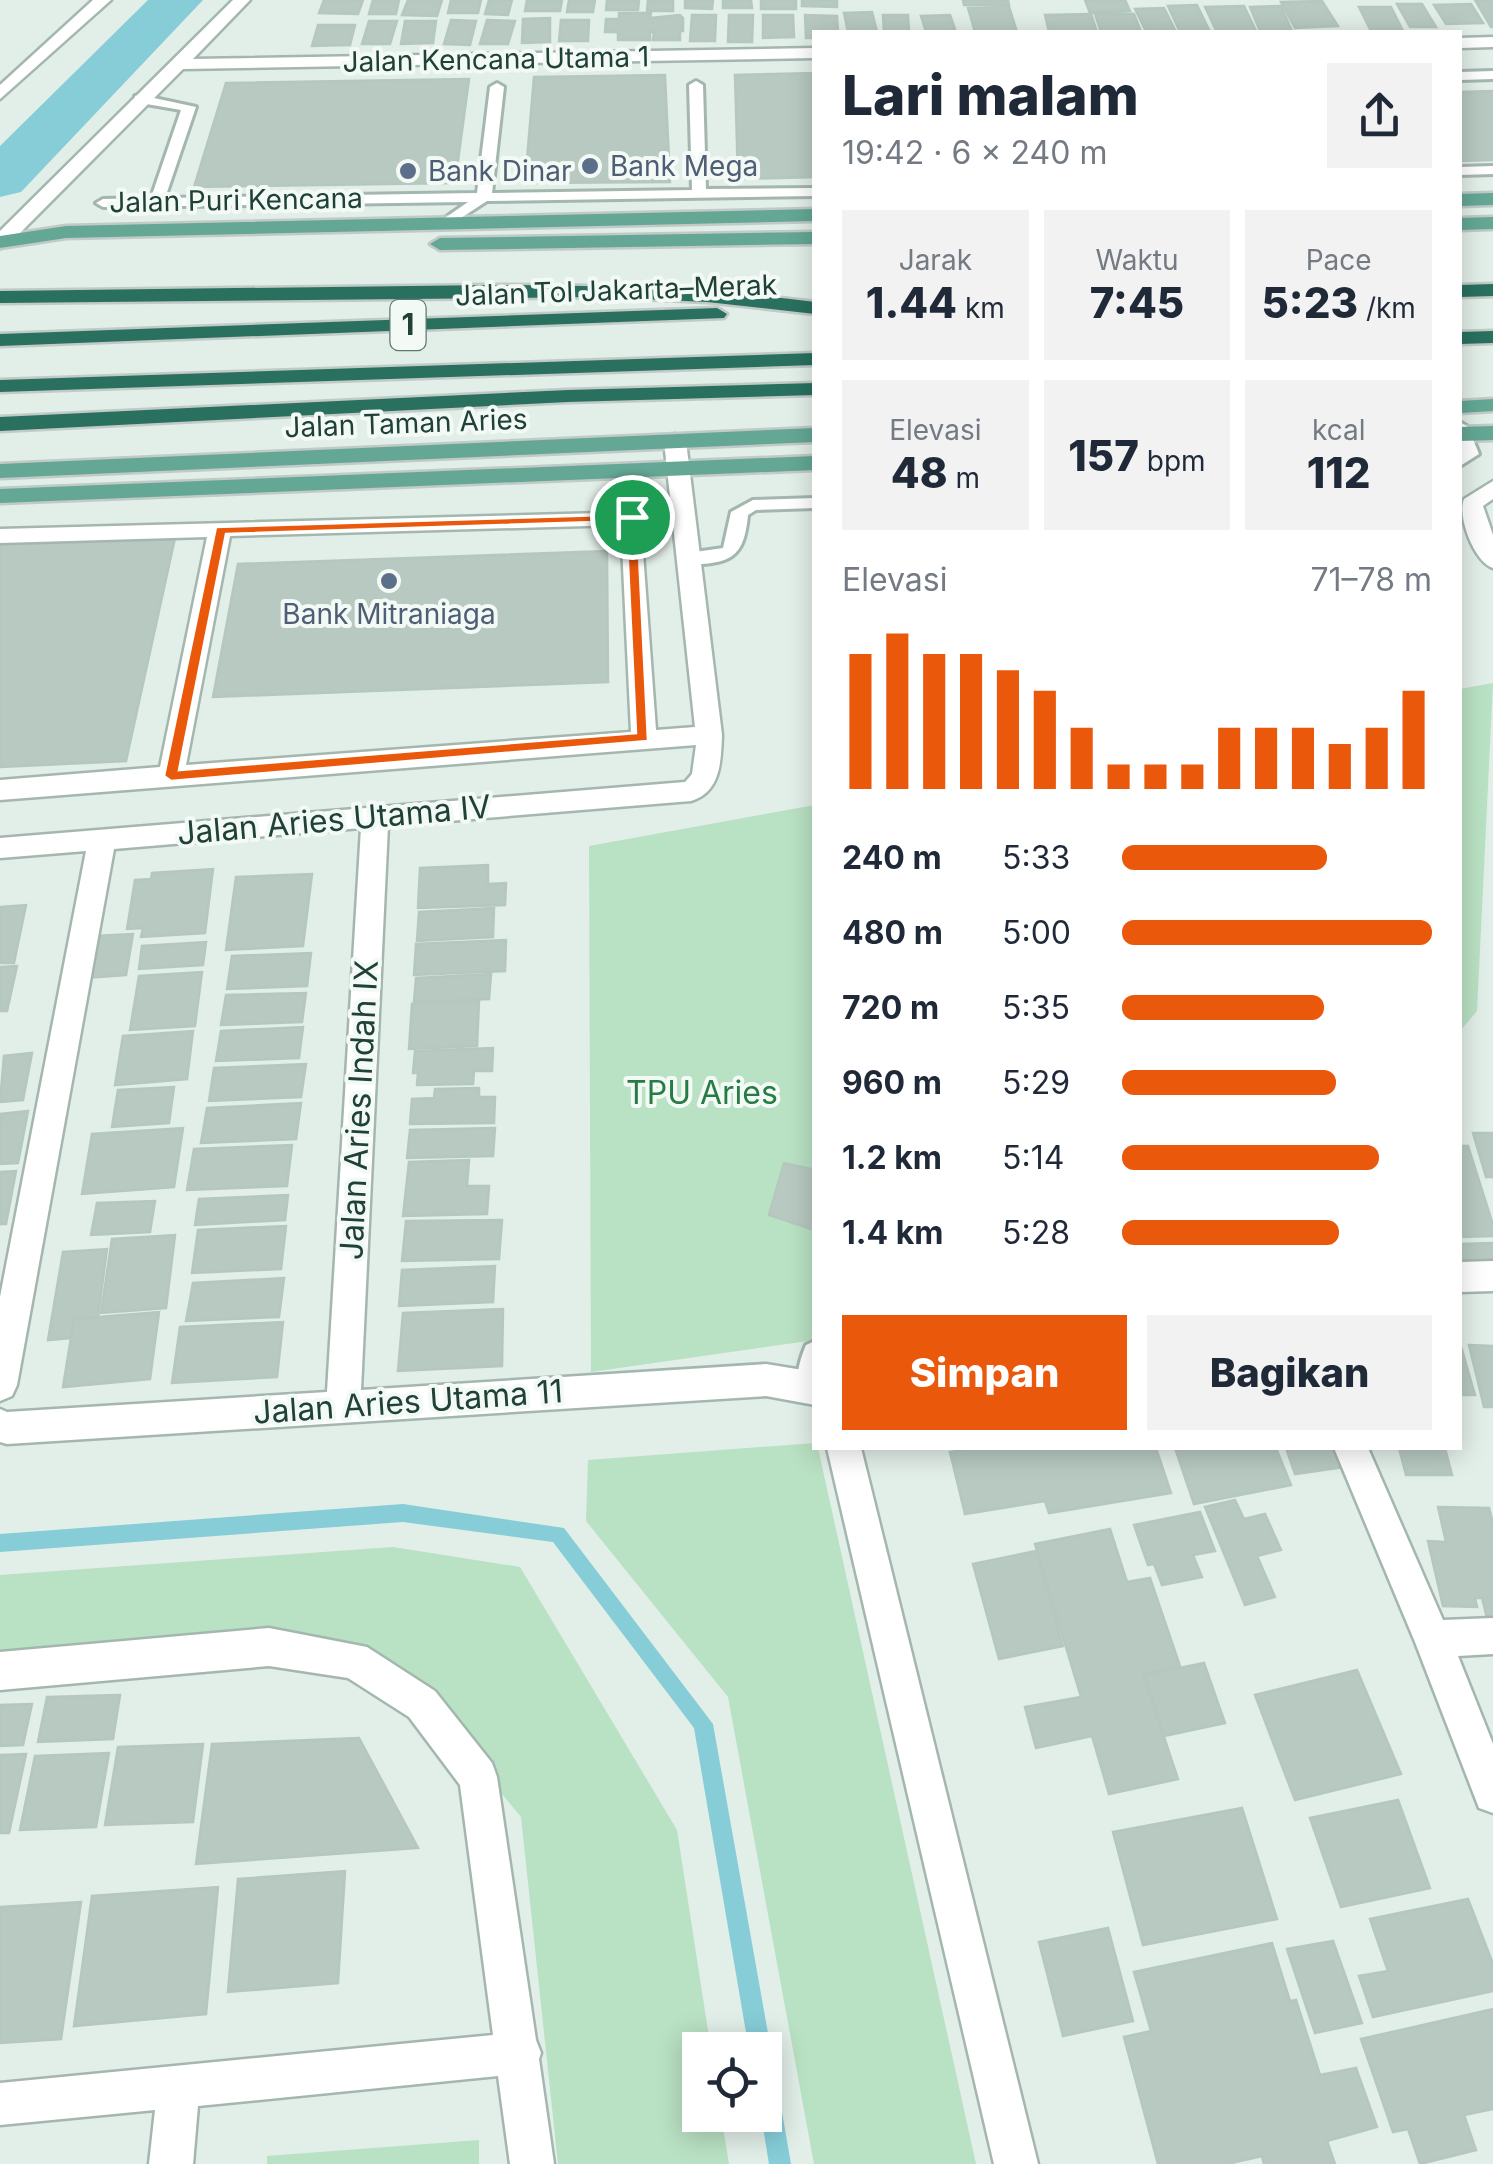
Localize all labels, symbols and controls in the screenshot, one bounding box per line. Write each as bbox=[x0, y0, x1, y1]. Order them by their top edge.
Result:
street label: Jalan Kencana Utama 1 bbox=[342, 39, 650, 79]
text: Lari malam bbox=[842, 62, 1139, 128]
button: share bbox=[1327, 63, 1432, 168]
text: 19:42 · 6 × 240 m bbox=[842, 133, 1107, 172]
place label: Bank Mega bbox=[610, 149, 758, 183]
place label: Bank Dinar bbox=[428, 154, 572, 188]
marker: Bank Mega bbox=[579, 155, 601, 177]
marker: Bank Dinar bbox=[397, 160, 419, 182]
street label: Jalan Puri Kencana bbox=[109, 181, 363, 219]
text: Jarak bbox=[899, 243, 972, 277]
text: Waktu bbox=[1096, 243, 1178, 277]
text: Pace bbox=[1306, 243, 1372, 277]
street label: Jalan Tol Jakarta–Merak bbox=[455, 267, 777, 313]
text: 1.44 bbox=[866, 277, 957, 328]
text: 7:45 bbox=[1090, 277, 1184, 328]
text: 5:23 bbox=[1261, 277, 1358, 328]
text: km bbox=[957, 291, 1005, 325]
text: /km bbox=[1358, 291, 1416, 325]
road number: 1 bbox=[390, 300, 426, 350]
street label: Jalan Taman Aries bbox=[284, 402, 528, 444]
text: Elevasi bbox=[889, 413, 981, 447]
text: kcal bbox=[1312, 413, 1365, 447]
text: 157 bbox=[1068, 430, 1139, 481]
text: bpm bbox=[1139, 444, 1206, 478]
text: 48 bbox=[891, 447, 948, 498]
text: 112 bbox=[1307, 447, 1371, 498]
text: m bbox=[948, 461, 980, 495]
pin bbox=[590, 475, 675, 560]
icon: arrive bbox=[605, 490, 660, 545]
text: Elevasi bbox=[842, 560, 947, 599]
text: 71–78 m bbox=[1310, 560, 1432, 599]
marker: Bank Mitraniaga bbox=[378, 570, 400, 592]
place label: Bank Mitraniaga bbox=[282, 597, 496, 631]
street label: Jalan Aries Utama IV bbox=[175, 786, 492, 853]
text: 240 m bbox=[842, 838, 942, 877]
text: 5:33 bbox=[1002, 838, 1070, 877]
text: 480 m bbox=[842, 913, 943, 952]
text: 5:00 bbox=[1002, 913, 1071, 952]
street label: Jalan Aries Indah IX bbox=[331, 959, 386, 1261]
text: 720 m bbox=[842, 988, 939, 1027]
text: 5:35 bbox=[1002, 988, 1070, 1027]
text: 960 m bbox=[842, 1063, 942, 1102]
text: 5:29 bbox=[1002, 1063, 1070, 1102]
park label: TPU Aries bbox=[626, 1073, 778, 1112]
text: 1.2 km bbox=[842, 1138, 942, 1177]
text: 5:14 bbox=[1002, 1138, 1064, 1177]
text: 1.4 km bbox=[842, 1213, 943, 1252]
text: 5:28 bbox=[1002, 1213, 1070, 1252]
button: Simpan bbox=[842, 1315, 1127, 1430]
button: Bagikan bbox=[1147, 1315, 1432, 1430]
street label: Jalan Aries Utama 11 bbox=[252, 1371, 564, 1432]
map controls bbox=[682, 2032, 782, 2132]
button: locate bbox=[682, 2032, 782, 2132]

